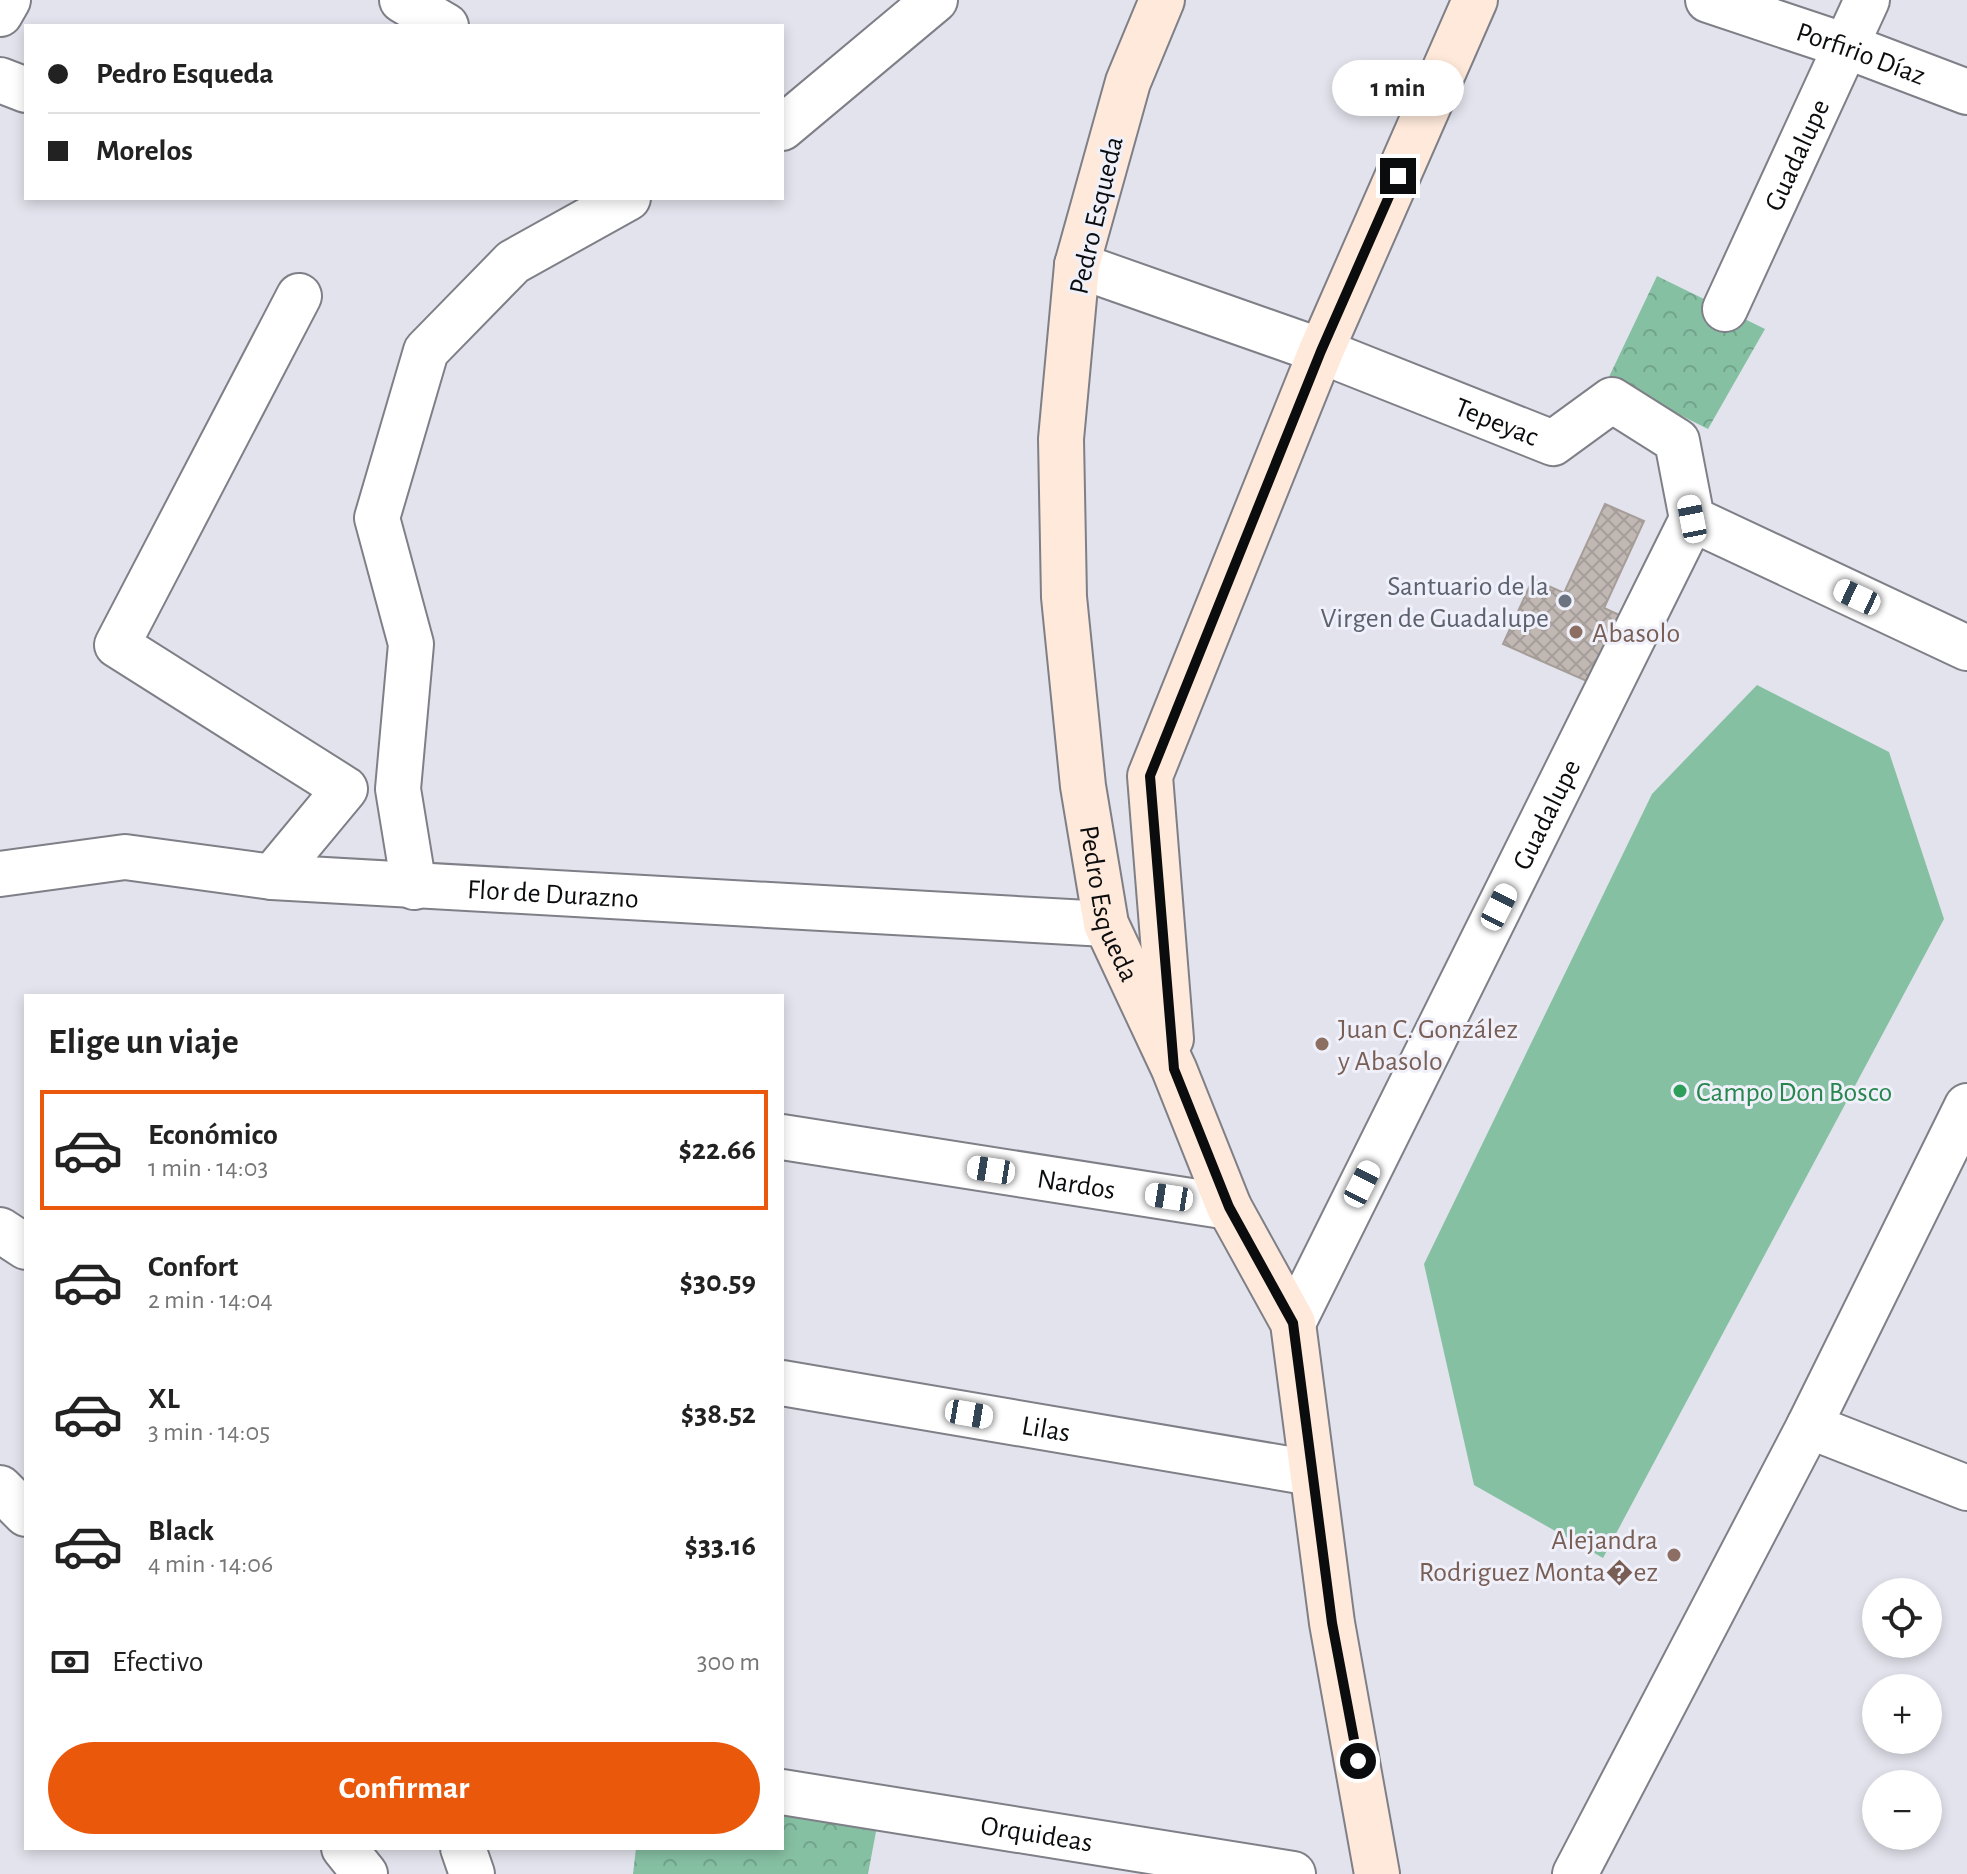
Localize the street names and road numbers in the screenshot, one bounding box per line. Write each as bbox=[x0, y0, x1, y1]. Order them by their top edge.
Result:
street label: Porfirio Díaz bbox=[1793, 18, 1929, 91]
street label: Guadalupe bbox=[1760, 95, 1835, 215]
street label: Pedro Esqueda bbox=[1065, 134, 1129, 297]
street label: Tepeyac bbox=[1451, 394, 1542, 452]
street label: Guadalupe bbox=[1508, 755, 1586, 875]
street label: Pedro Esqueda bbox=[1074, 824, 1143, 986]
street label: Flor de Durazno bbox=[466, 876, 639, 914]
street label: Nardos bbox=[1035, 1165, 1117, 1205]
street label: Lilas bbox=[1020, 1412, 1072, 1448]
street label: Orquideas bbox=[978, 1812, 1094, 1858]

